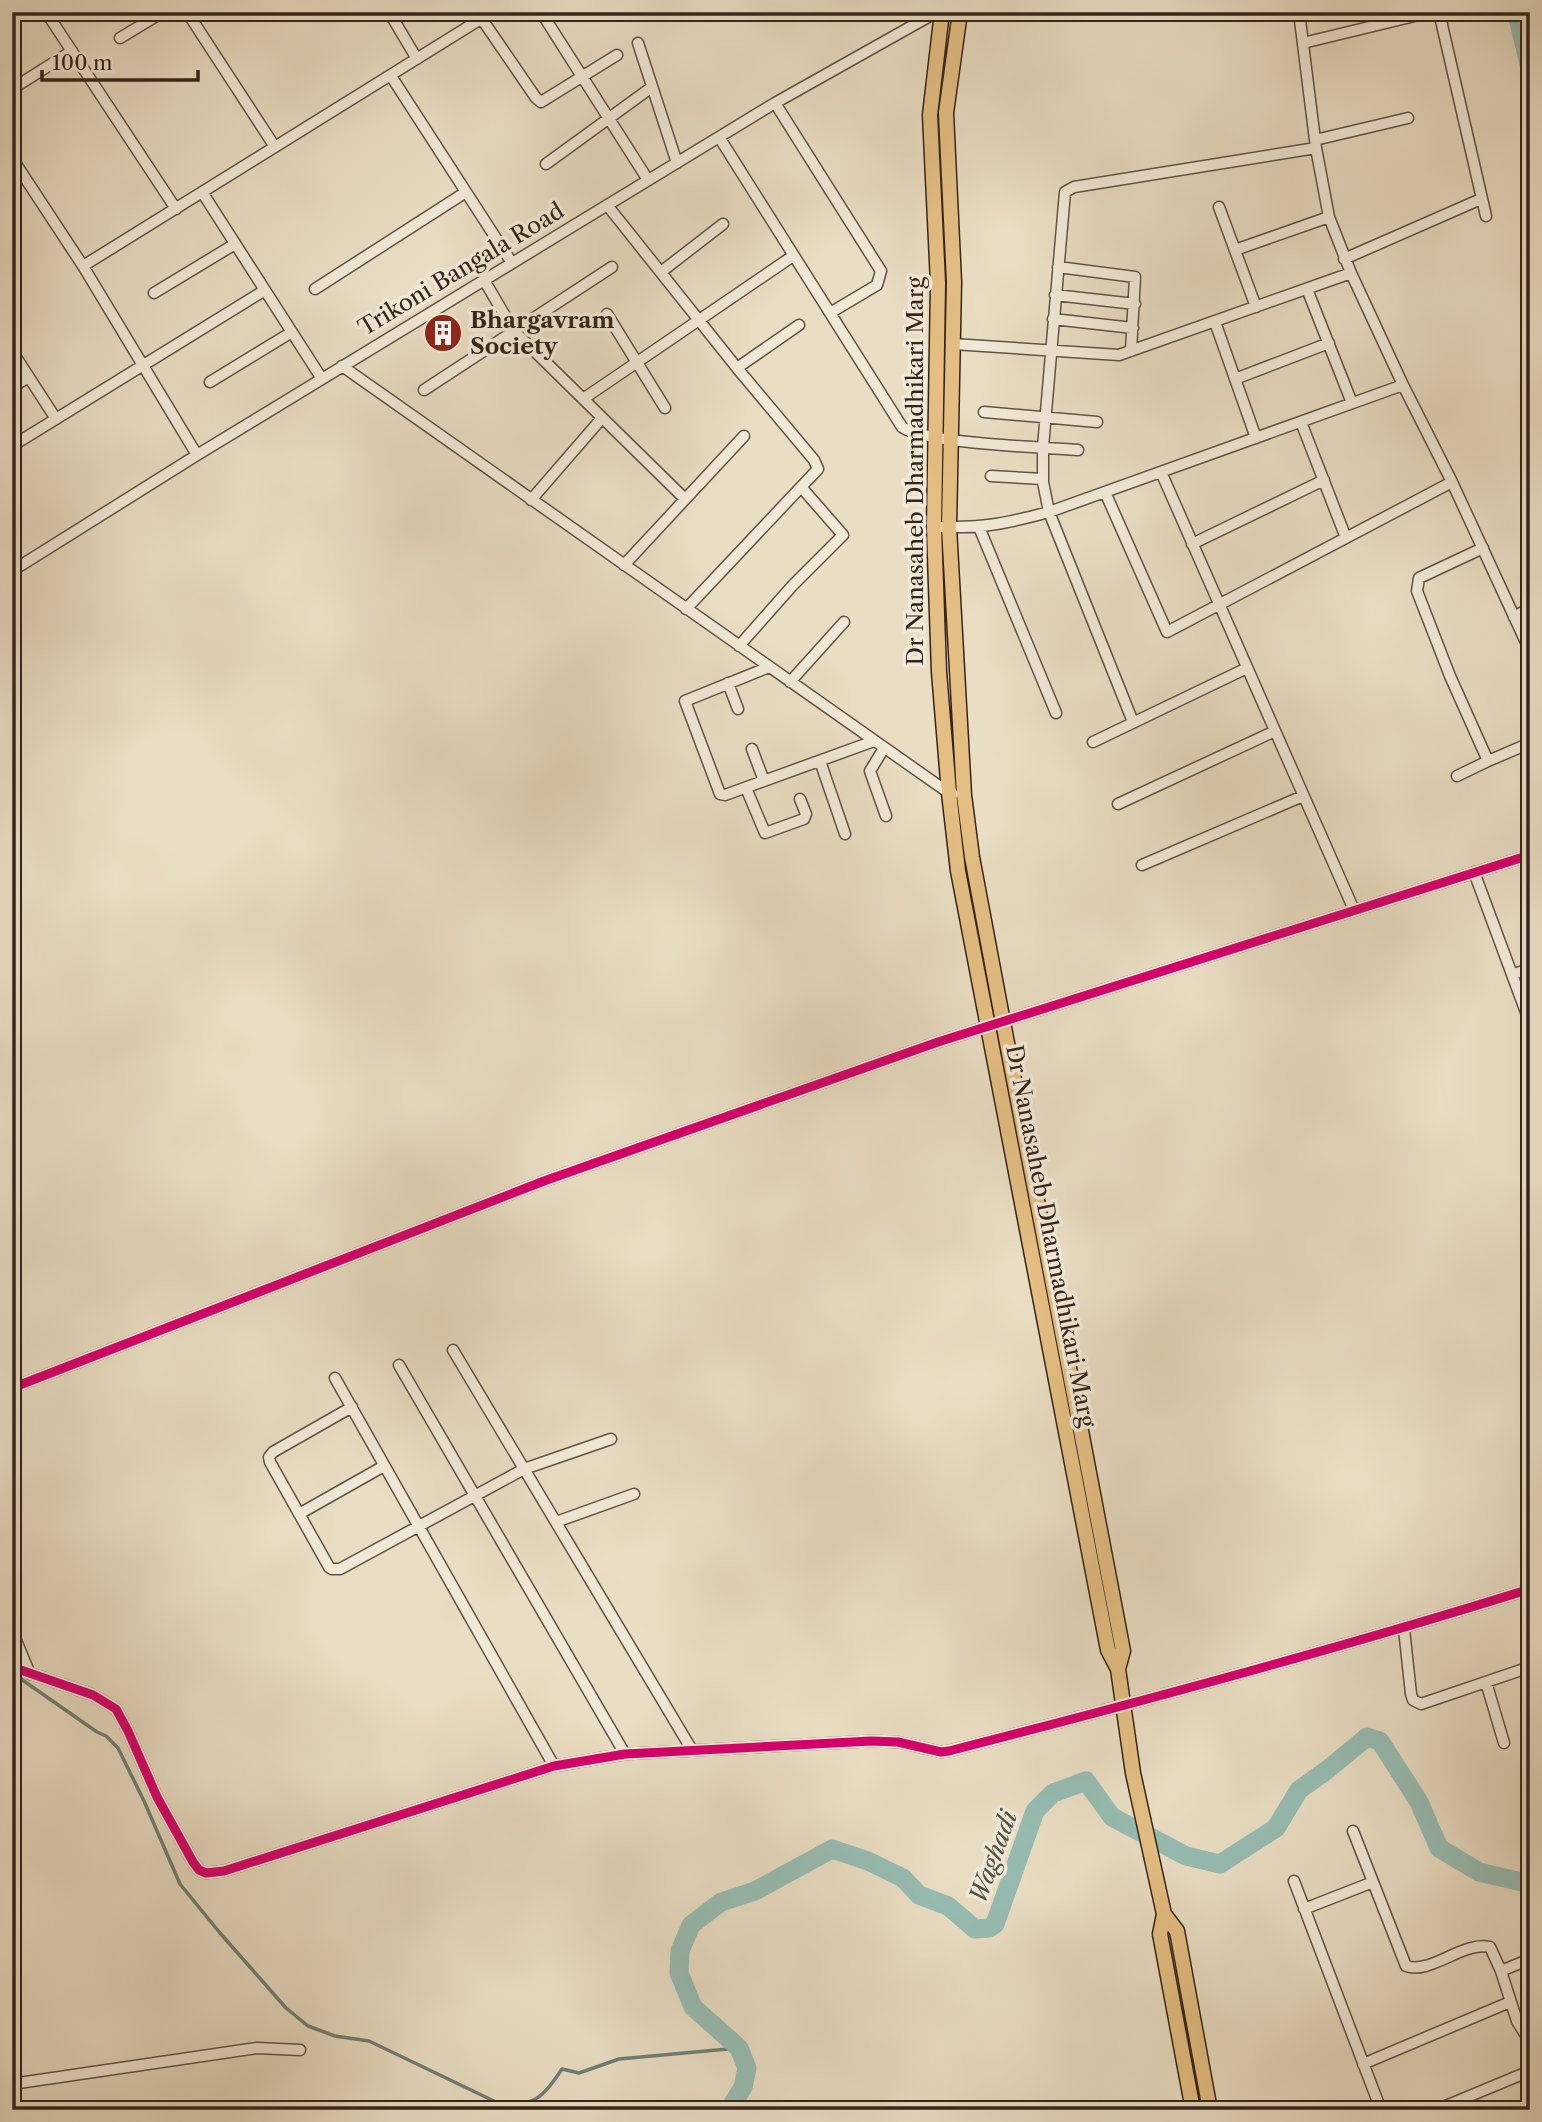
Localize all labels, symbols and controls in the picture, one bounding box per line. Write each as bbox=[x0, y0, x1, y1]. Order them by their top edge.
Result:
scale bar bbox=[42, 38, 198, 82]
text: 100 m bbox=[52, 50, 113, 75]
street label: Trikoni Bangala Road bbox=[353, 196, 569, 342]
street label: Dr Nanasaheb Dharmadhikari Marg bbox=[901, 276, 929, 665]
place label: Bhargavram Society bbox=[470, 306, 615, 360]
building icon: Bhargavram Society bbox=[422, 312, 464, 354]
street label: Dr Nanasaheb Dharmadhikari Marg bbox=[1000, 1043, 1102, 1430]
water label: Waghadi bbox=[963, 1805, 1024, 1907]

